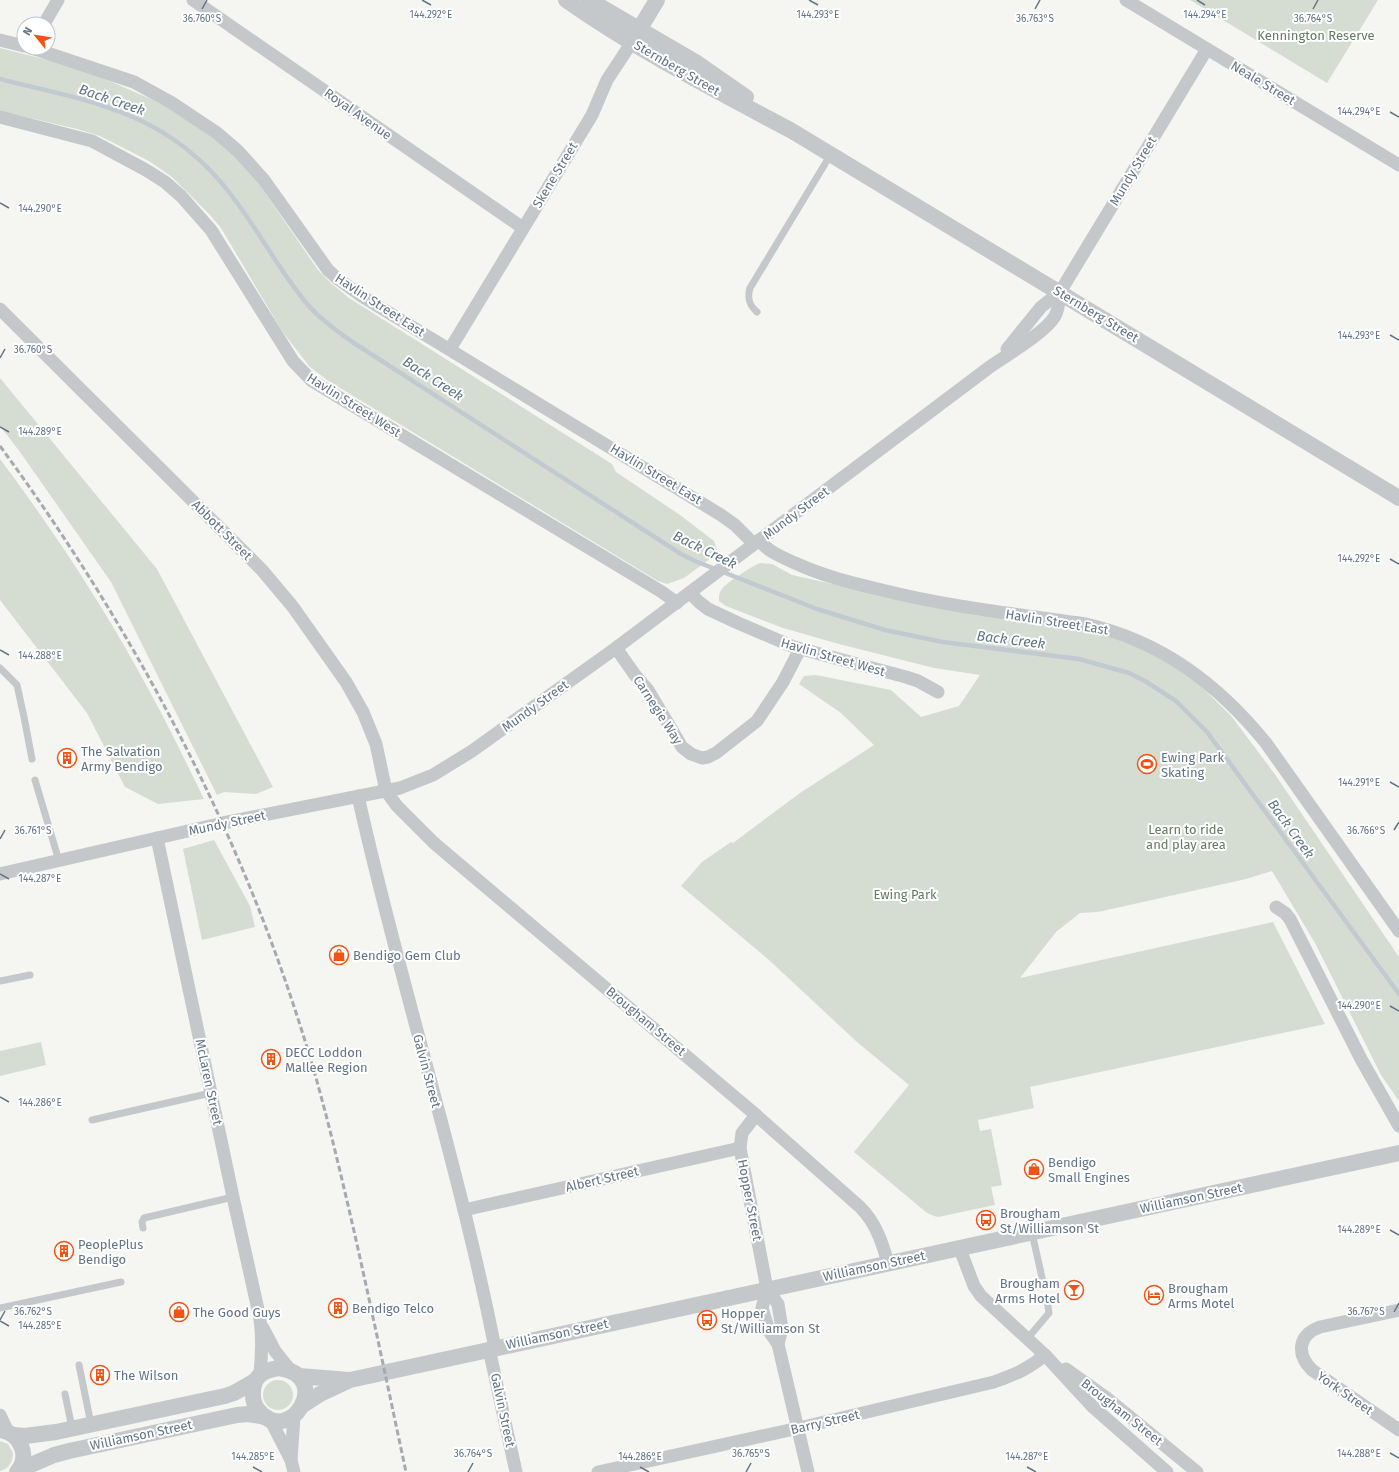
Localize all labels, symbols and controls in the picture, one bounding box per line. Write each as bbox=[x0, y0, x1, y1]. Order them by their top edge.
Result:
text: 144.292°E bbox=[410, 9, 452, 21]
text: 144.293°E bbox=[797, 9, 839, 21]
text: 144.294°E bbox=[1183, 9, 1227, 21]
text: 36.760°S bbox=[183, 13, 222, 25]
text: 36.763°S bbox=[1016, 13, 1054, 25]
text: 36.764°S bbox=[1294, 13, 1333, 25]
north arrow bbox=[16, 16, 56, 56]
text: N bbox=[20, 25, 35, 38]
park label: Kennington Reserve bbox=[1257, 28, 1375, 43]
street label: Sternberg Street bbox=[631, 37, 723, 99]
street label: Neale Street bbox=[1228, 58, 1298, 108]
water label: Back Creek bbox=[77, 81, 148, 119]
street label: Royal Avenue bbox=[321, 85, 395, 143]
text: 144.294°E bbox=[1337, 106, 1381, 118]
street label: Mundy Street bbox=[1106, 133, 1160, 208]
street label: Skene Street bbox=[529, 139, 581, 211]
text: 144.290°E bbox=[18, 203, 62, 215]
street label: Havlin Street East bbox=[332, 270, 428, 340]
street label: Sternberg Street bbox=[1051, 283, 1141, 345]
text: 144.293°E bbox=[1338, 330, 1380, 342]
text: 36.760°S bbox=[14, 344, 53, 356]
water label: Back Creek bbox=[400, 353, 467, 405]
street label: Havlin Street West bbox=[304, 370, 404, 440]
text: 144.289°E bbox=[18, 426, 62, 438]
street label: Havlin Street East bbox=[608, 441, 705, 507]
street label: Mundy Street bbox=[760, 483, 832, 543]
street label: Abbott Street bbox=[189, 497, 255, 563]
water label: Back Creek bbox=[670, 527, 740, 573]
text: 144.292°E bbox=[1338, 553, 1380, 565]
street label: Havlin Street East bbox=[1005, 606, 1110, 638]
water label: Back Creek bbox=[976, 627, 1047, 653]
street label: Havlin Street West bbox=[779, 635, 887, 679]
text: 144.288°E bbox=[18, 650, 62, 662]
street label: Carnegie Way bbox=[630, 673, 686, 748]
street label: Mundy Street bbox=[499, 677, 571, 735]
place label: The Salvation Army Bendigo bbox=[81, 744, 163, 774]
building icon: The Salvation Army Bendigo bbox=[56, 747, 78, 769]
place label: Ewing Park Skating bbox=[1161, 750, 1225, 780]
sports icon: Ewing Park Skating bbox=[1136, 753, 1158, 775]
text: 144.291°E bbox=[1338, 777, 1380, 789]
water label: Back Creek bbox=[1264, 796, 1318, 862]
street label: Mundy Street bbox=[187, 807, 267, 838]
park label: Learn to ride and play area bbox=[1146, 822, 1226, 852]
text: 36.761°S bbox=[15, 825, 52, 837]
text: 36.766°S bbox=[1347, 825, 1386, 837]
text: 144.287°E bbox=[19, 873, 61, 885]
park label: Ewing Park bbox=[873, 887, 937, 902]
shop icon: Bendigo Gem Club bbox=[328, 944, 350, 966]
place label: Bendigo Gem Club bbox=[353, 948, 461, 963]
street label: Brougham Street bbox=[603, 983, 689, 1059]
text: 144.290°E bbox=[1337, 1000, 1381, 1012]
street label: Galvin Street bbox=[410, 1033, 444, 1110]
street label: McLaren Street bbox=[193, 1038, 226, 1127]
place label: DECC Loddon Mallee Region bbox=[285, 1045, 368, 1075]
building icon: DECC Loddon Mallee Region bbox=[260, 1048, 282, 1070]
text: 144.286°E bbox=[18, 1097, 62, 1109]
place label: Bendigo Small Engines bbox=[1048, 1155, 1130, 1185]
street label: Hopper Street bbox=[735, 1158, 765, 1242]
shop icon: Bendigo Small Engines bbox=[1023, 1158, 1045, 1180]
street label: Albert Street bbox=[564, 1163, 640, 1195]
street label: Williamson Street bbox=[1139, 1180, 1244, 1216]
place label: Brougham St/Williamson St bbox=[1000, 1206, 1099, 1236]
bus stop icon: Brougham St/Williamson St bbox=[975, 1209, 997, 1231]
text: 144.289°E bbox=[1337, 1224, 1381, 1236]
place label: PeoplePlus Bendigo bbox=[78, 1237, 143, 1267]
building icon: PeoplePlus Bendigo bbox=[53, 1240, 75, 1262]
street label: Williamson Street bbox=[822, 1248, 927, 1284]
place label: Brougham Arms Hotel bbox=[995, 1276, 1060, 1306]
bar icon: Brougham Arms Hotel bbox=[1063, 1279, 1085, 1301]
place label: Brougham Arms Motel bbox=[1168, 1281, 1234, 1311]
hotel icon: Brougham Arms Motel bbox=[1143, 1284, 1165, 1306]
building icon: Bendigo Telco bbox=[327, 1297, 349, 1319]
shop icon: The Good Guys bbox=[168, 1301, 190, 1323]
place label: Bendigo Telco bbox=[352, 1301, 434, 1316]
place label: The Good Guys bbox=[193, 1305, 281, 1320]
text: 36.762°S bbox=[14, 1306, 52, 1318]
place label: Hopper St/Williamson St bbox=[721, 1306, 820, 1336]
text: 36.767°S bbox=[1347, 1306, 1385, 1318]
bus stop icon: Hopper St/Williamson St bbox=[696, 1309, 718, 1331]
street label: Williamson Street bbox=[505, 1316, 610, 1352]
text: 144.285°E bbox=[18, 1320, 62, 1332]
building icon: The Wilson bbox=[89, 1364, 111, 1386]
place label: The Wilson bbox=[114, 1368, 178, 1383]
street label: York Street bbox=[1314, 1368, 1376, 1418]
street label: Galvin Street bbox=[488, 1372, 518, 1449]
street label: Brougham Street bbox=[1078, 1376, 1166, 1449]
street label: Barry Street bbox=[789, 1407, 861, 1437]
street label: Williamson Street bbox=[89, 1417, 194, 1453]
text: 36.764°S bbox=[454, 1448, 493, 1460]
text: 36.765°S bbox=[732, 1448, 770, 1460]
text: 144.288°E bbox=[1337, 1448, 1381, 1460]
text: 144.285°E bbox=[231, 1451, 275, 1463]
text: 144.286°E bbox=[618, 1451, 662, 1463]
text: 144.287°E bbox=[1006, 1451, 1048, 1463]

